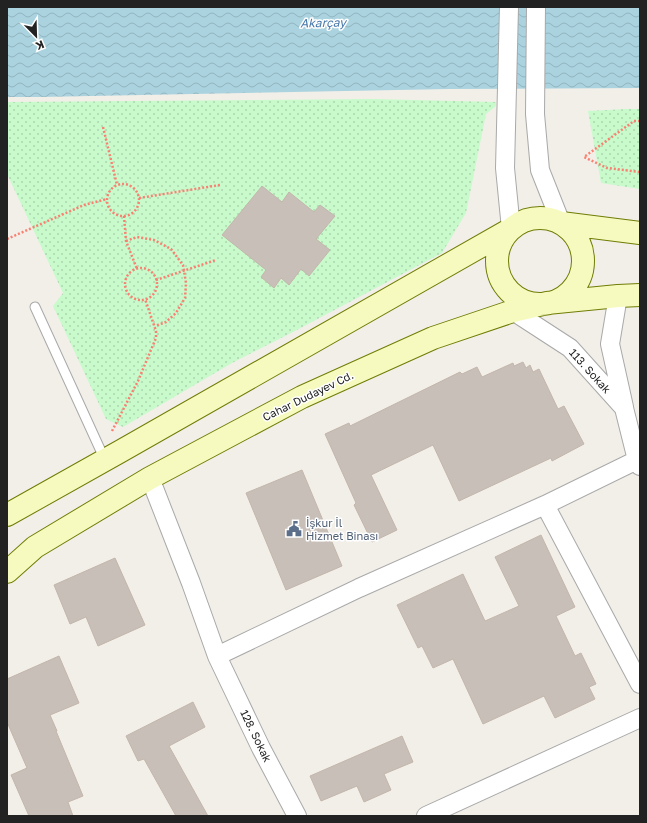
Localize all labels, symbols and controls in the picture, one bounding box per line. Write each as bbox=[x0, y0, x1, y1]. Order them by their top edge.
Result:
water label: Akarçay bbox=[300, 15, 348, 30]
north arrow bbox=[16, 16, 56, 56]
text: K bbox=[34, 38, 46, 53]
street label: 113. Sokak bbox=[567, 346, 614, 396]
street label: Cahar Dudayev Cd. bbox=[260, 368, 355, 423]
place label: İşkur İl Hizmet Binası bbox=[306, 516, 378, 542]
public building icon: İşkur İl Hizmet Binası bbox=[285, 520, 303, 538]
street label: 128. Sokak bbox=[238, 707, 275, 764]

